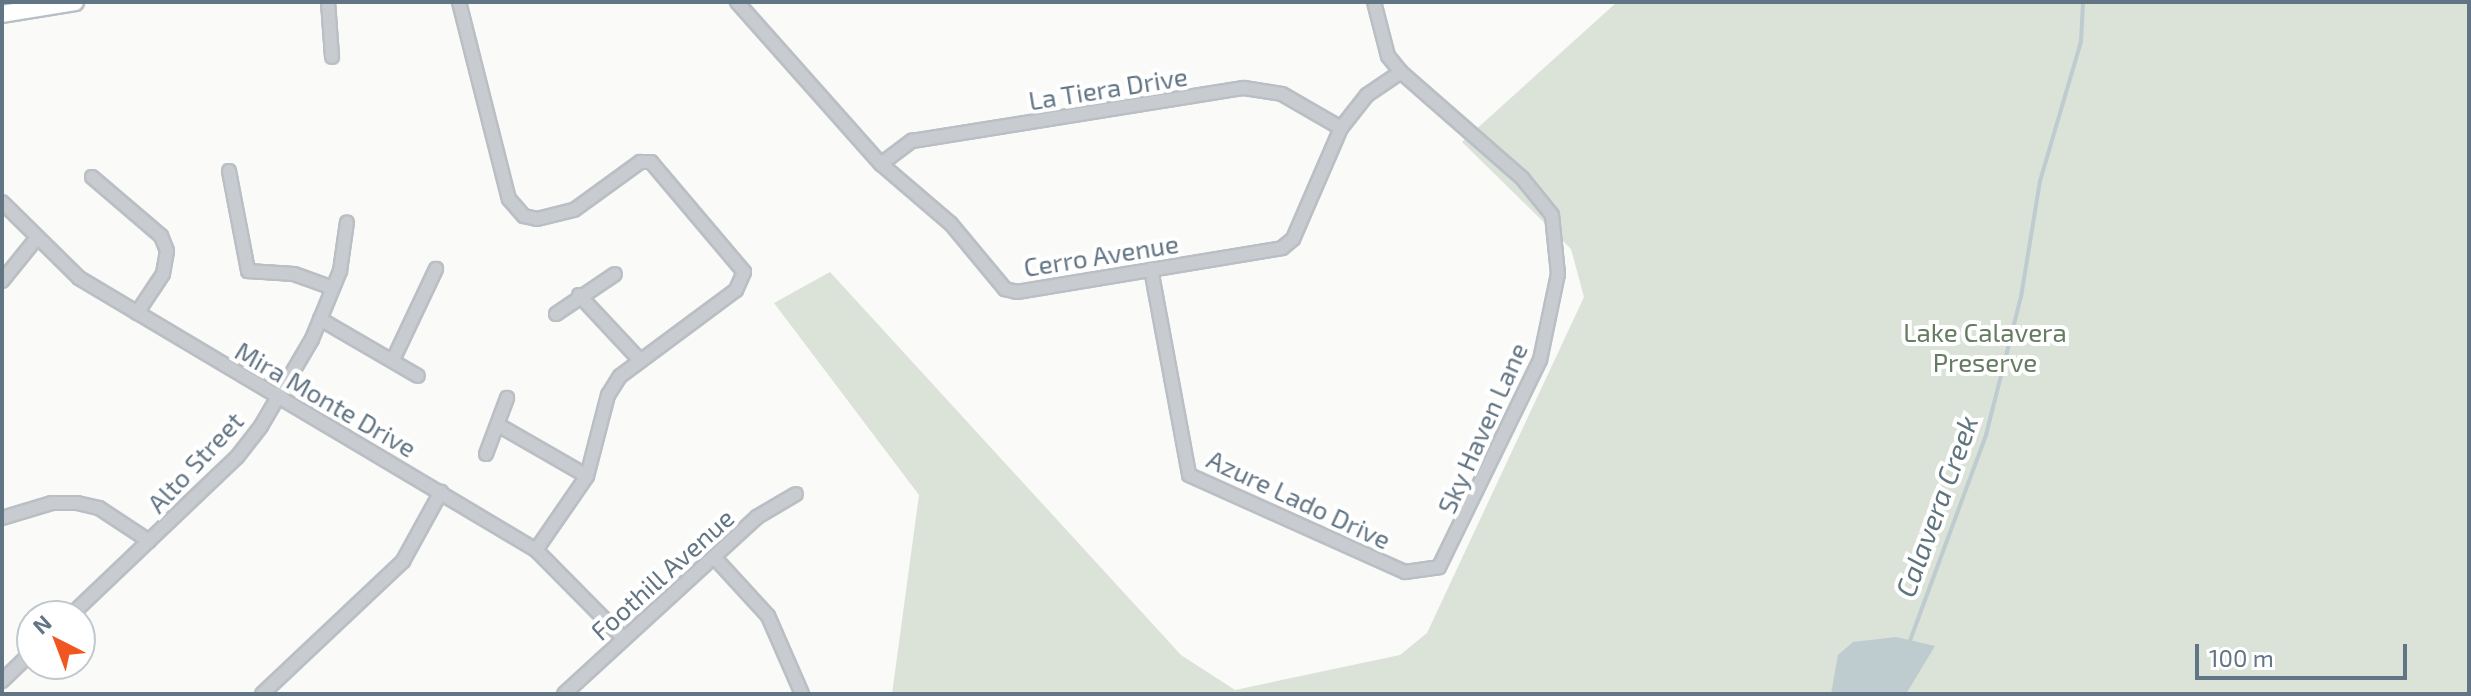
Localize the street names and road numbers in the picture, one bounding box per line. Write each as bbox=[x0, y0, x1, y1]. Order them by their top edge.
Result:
street label: La Tiera Drive bbox=[1026, 60, 1190, 116]
street label: Cerro Avenue bbox=[1021, 227, 1181, 283]
street label: Mira Monte Drive bbox=[230, 335, 422, 463]
street label: Sky Haven Lane bbox=[1430, 338, 1534, 518]
street label: Alto Street bbox=[140, 405, 250, 519]
street label: Azure Lado Drive bbox=[1202, 443, 1396, 555]
street label: Foothill Avenue bbox=[584, 501, 740, 647]

